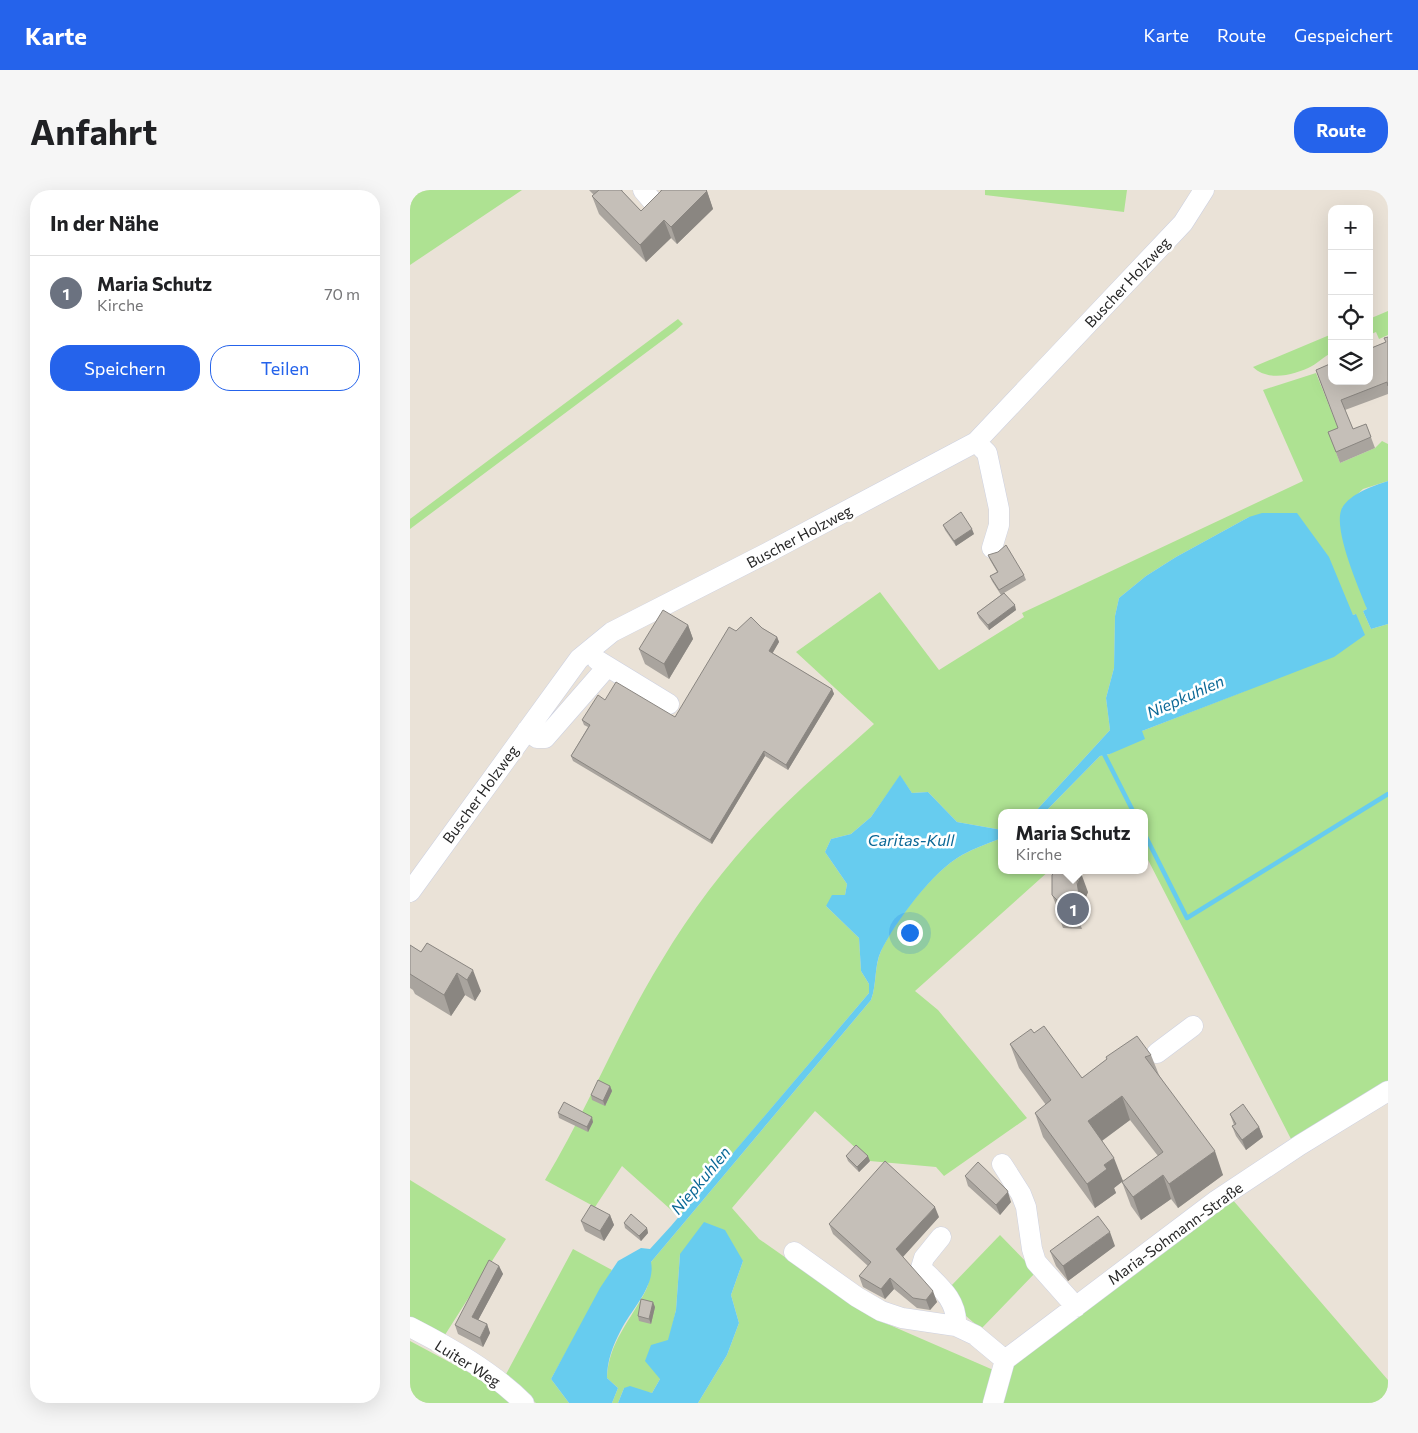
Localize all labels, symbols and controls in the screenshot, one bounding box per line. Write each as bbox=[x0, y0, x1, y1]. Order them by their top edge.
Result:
text: Karte bbox=[25, 21, 87, 50]
text: Karte bbox=[1144, 24, 1189, 46]
text: Route bbox=[1217, 24, 1266, 46]
text: Gespeichert bbox=[1294, 24, 1393, 46]
button: Route bbox=[1294, 107, 1388, 153]
text: Anfahrt bbox=[30, 109, 157, 152]
map controls bbox=[1328, 205, 1373, 385]
button: + bbox=[1328, 205, 1373, 250]
text: In der Nähe bbox=[50, 210, 159, 235]
street label: Buscher Holzweg bbox=[1081, 233, 1173, 331]
button: − bbox=[1328, 250, 1373, 295]
text: Maria Schutz bbox=[97, 272, 212, 295]
text: 1 bbox=[62, 284, 70, 303]
text: 70 m bbox=[324, 284, 360, 303]
text: Kirche bbox=[97, 295, 143, 314]
button: locate bbox=[1328, 295, 1373, 340]
button: layers bbox=[1328, 340, 1373, 385]
button: Speichern bbox=[50, 345, 200, 391]
button: Teilen bbox=[210, 345, 360, 391]
street label: Buscher Holzweg bbox=[743, 501, 855, 571]
water label: Niepkuhlen bbox=[1143, 671, 1227, 721]
street label: Buscher Holzweg bbox=[438, 741, 522, 847]
popup bbox=[998, 809, 1148, 874]
text: Maria Schutz bbox=[1015, 821, 1131, 844]
water label: Caritas-Kull bbox=[868, 830, 955, 849]
text: Kirche bbox=[1015, 844, 1062, 863]
pin: 1 bbox=[1057, 890, 1089, 928]
your location bbox=[897, 920, 923, 946]
water label: Niepkuhlen bbox=[666, 1142, 734, 1218]
street label: Maria-Sohmann-Straße bbox=[1104, 1178, 1246, 1288]
street label: Luiter Weg bbox=[432, 1336, 504, 1390]

